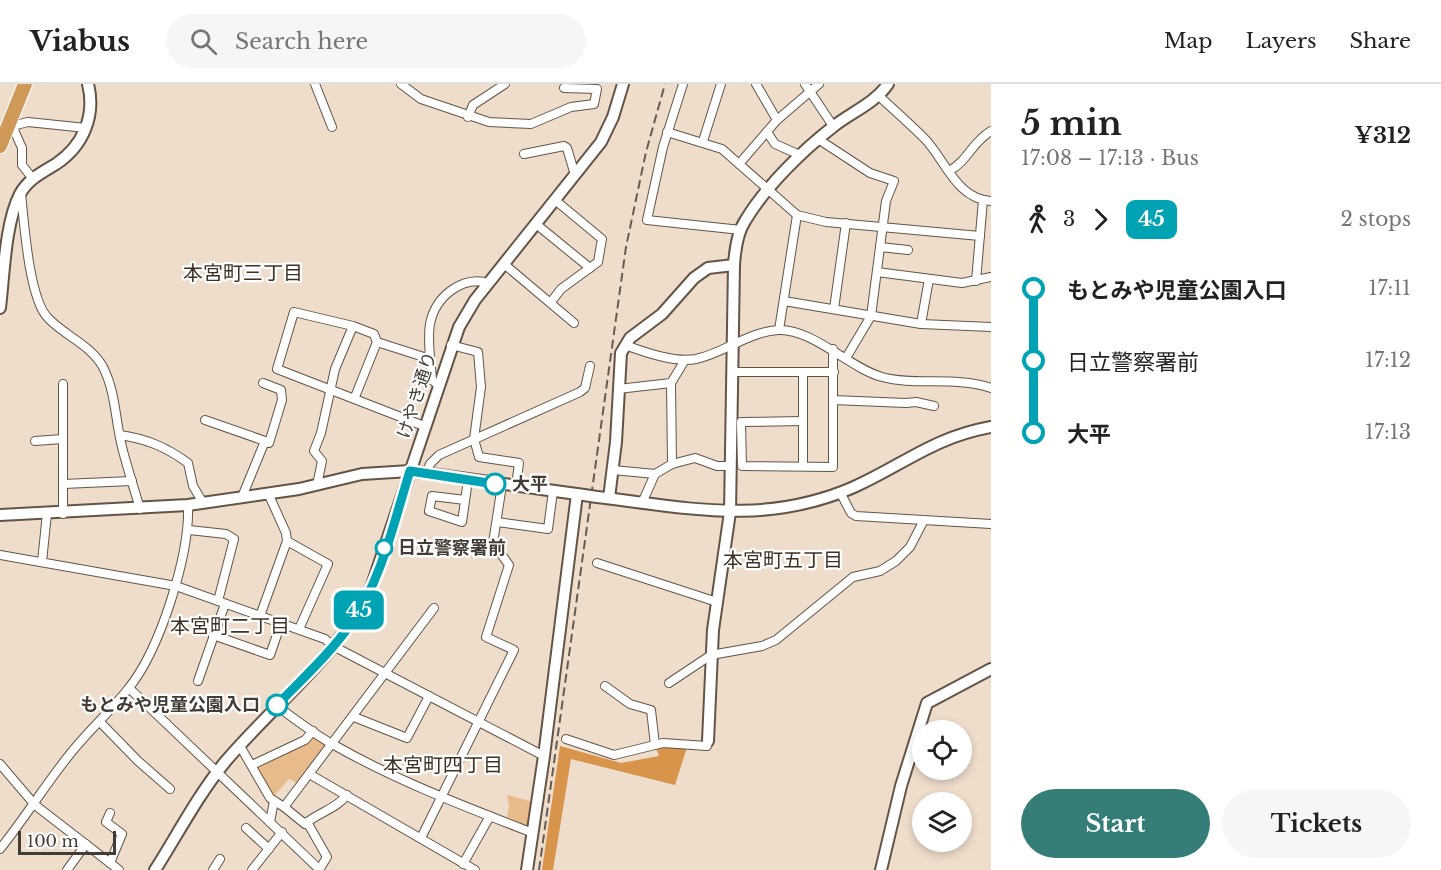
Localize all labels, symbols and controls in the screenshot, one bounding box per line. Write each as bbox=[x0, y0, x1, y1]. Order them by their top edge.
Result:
search box bbox=[166, 14, 586, 68]
text: Viabus bbox=[30, 24, 130, 59]
icon: search bbox=[187, 25, 220, 58]
text: Search here bbox=[235, 28, 368, 55]
text: Map bbox=[1164, 28, 1213, 54]
text: Layers bbox=[1246, 28, 1317, 54]
text: Share bbox=[1350, 28, 1411, 54]
text: 5 min bbox=[1021, 103, 1122, 144]
text: ¥312 bbox=[1354, 122, 1411, 149]
text: 17:08 – 17:13 · Bus bbox=[1021, 146, 1199, 170]
icon: walk bbox=[1021, 203, 1054, 236]
icon: forward bbox=[1084, 203, 1117, 236]
text: 45 bbox=[1138, 206, 1165, 232]
text: 3 bbox=[1063, 207, 1075, 231]
text: 2 stops bbox=[1341, 207, 1411, 231]
district label: 本宮町三丁目 bbox=[183, 261, 303, 285]
text: 17:11 bbox=[1369, 276, 1411, 300]
text: もとみや児童公園入口 bbox=[1067, 277, 1287, 304]
text: 17:12 bbox=[1365, 348, 1411, 372]
street label: けやき通り bbox=[393, 349, 441, 441]
text: 日立警察署前 bbox=[1067, 349, 1199, 376]
text: 17:13 bbox=[1365, 420, 1411, 444]
text: 大平 bbox=[1067, 421, 1111, 448]
marker: 大平 bbox=[484, 473, 506, 495]
place label: 大平 bbox=[512, 473, 548, 495]
place label: 日立警察署前 bbox=[398, 537, 506, 559]
marker: 日立警察署前 bbox=[375, 539, 393, 557]
district label: 本宮町五丁目 bbox=[723, 548, 843, 572]
line badge: 45 bbox=[332, 590, 386, 630]
text: 45 bbox=[346, 597, 372, 623]
district label: 本宮町二丁目 bbox=[170, 614, 290, 638]
place label: もとみや児童公園入口 bbox=[80, 694, 260, 716]
marker: もとみや児童公園入口 bbox=[266, 694, 288, 716]
map controls bbox=[912, 720, 972, 852]
button: locate bbox=[912, 720, 972, 780]
district label: 本宮町四丁目 bbox=[383, 753, 503, 777]
button: Start bbox=[1021, 789, 1210, 858]
button: Tickets bbox=[1222, 789, 1411, 858]
button: layers bbox=[912, 792, 972, 852]
scale bar bbox=[18, 828, 116, 856]
text: 100 m bbox=[27, 831, 79, 851]

